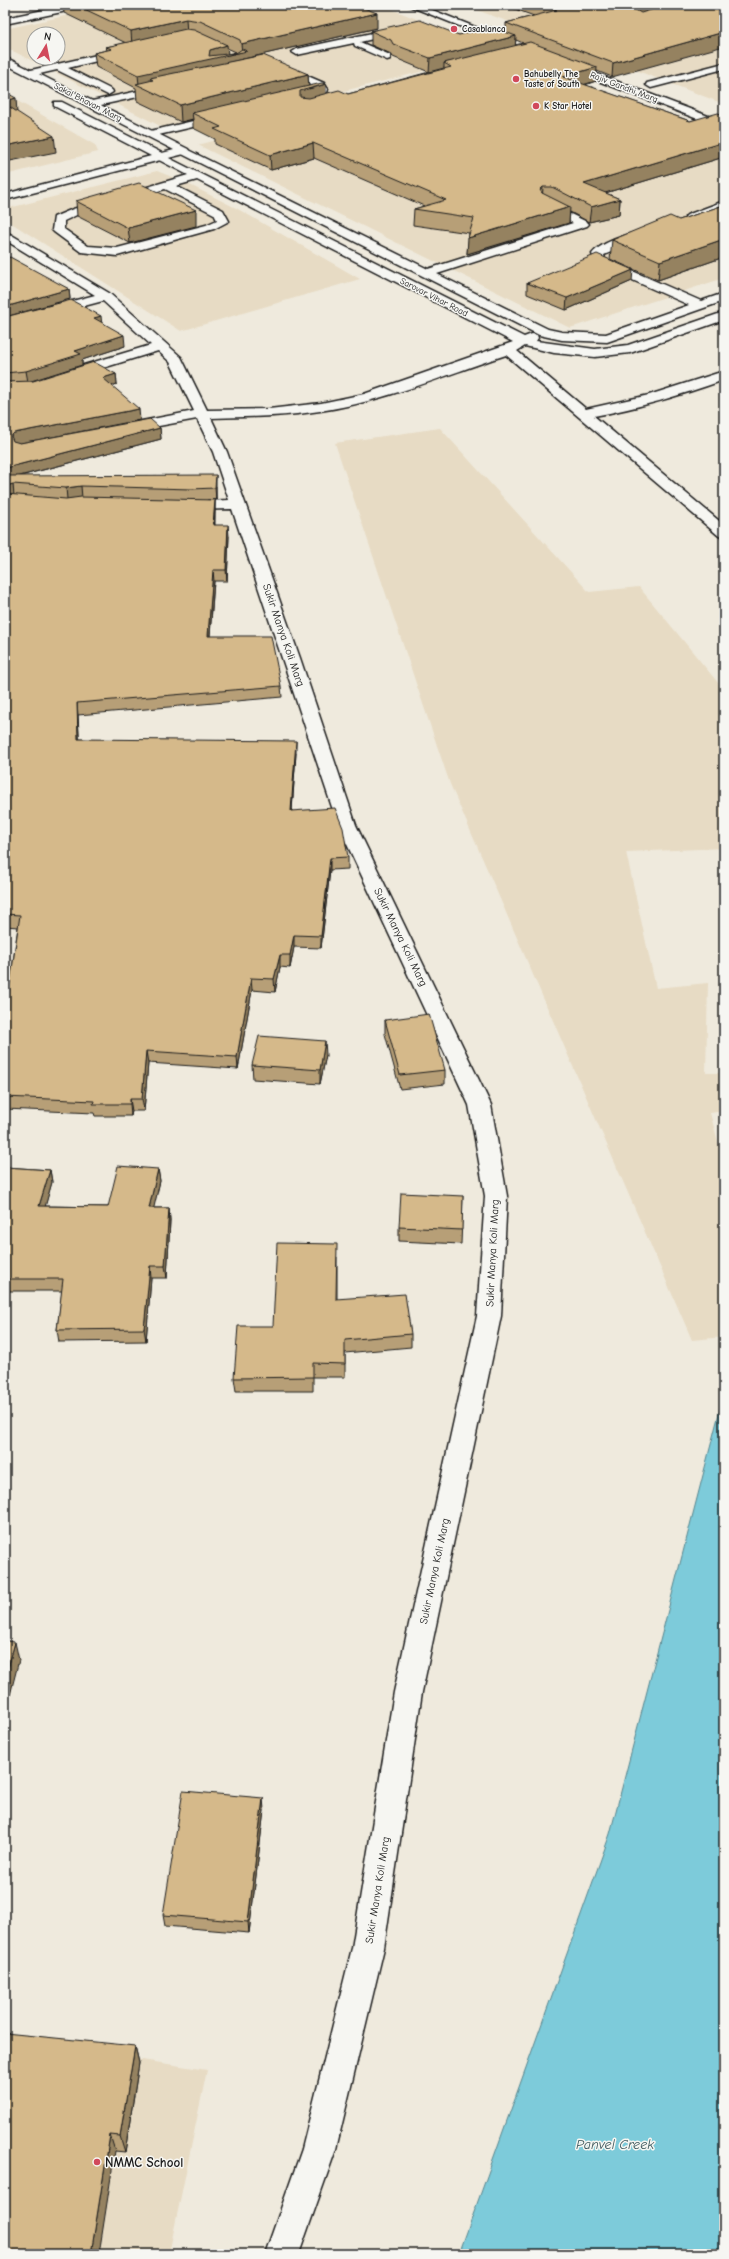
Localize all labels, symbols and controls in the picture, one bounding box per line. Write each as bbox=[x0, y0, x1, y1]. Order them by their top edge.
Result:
marker: Casablanca bbox=[449, 24, 459, 34]
place label: Casablanca bbox=[462, 24, 506, 34]
north arrow bbox=[26, 26, 66, 66]
text: N bbox=[43, 30, 52, 44]
place label: Bahubelly The Taste of South bbox=[524, 69, 580, 89]
street label: Rajiv Gandhi Marg bbox=[589, 69, 660, 105]
marker: Bahubelly The Taste of South bbox=[511, 74, 521, 84]
street label: Sakal Bhavan Marg bbox=[52, 81, 124, 124]
marker: K Star Hotel bbox=[531, 101, 541, 111]
place label: K Star Hotel bbox=[544, 101, 592, 111]
street label: Sarovar Vihar Road bbox=[398, 276, 470, 319]
street label: Sukir Manya Koli Marg bbox=[260, 582, 307, 688]
street label: Sukir Manya Koli Marg bbox=[371, 886, 430, 989]
street label: Sukir Manya Koli Marg bbox=[483, 1199, 502, 1307]
street label: Sukir Manya Koli Marg bbox=[417, 1517, 452, 1625]
street label: Sukir Manya Koli Marg bbox=[363, 1836, 392, 1944]
water label: Panvel Creek bbox=[576, 2136, 654, 2153]
place label: NMMC School bbox=[105, 2155, 183, 2170]
marker: NMMC School bbox=[92, 2157, 102, 2167]

